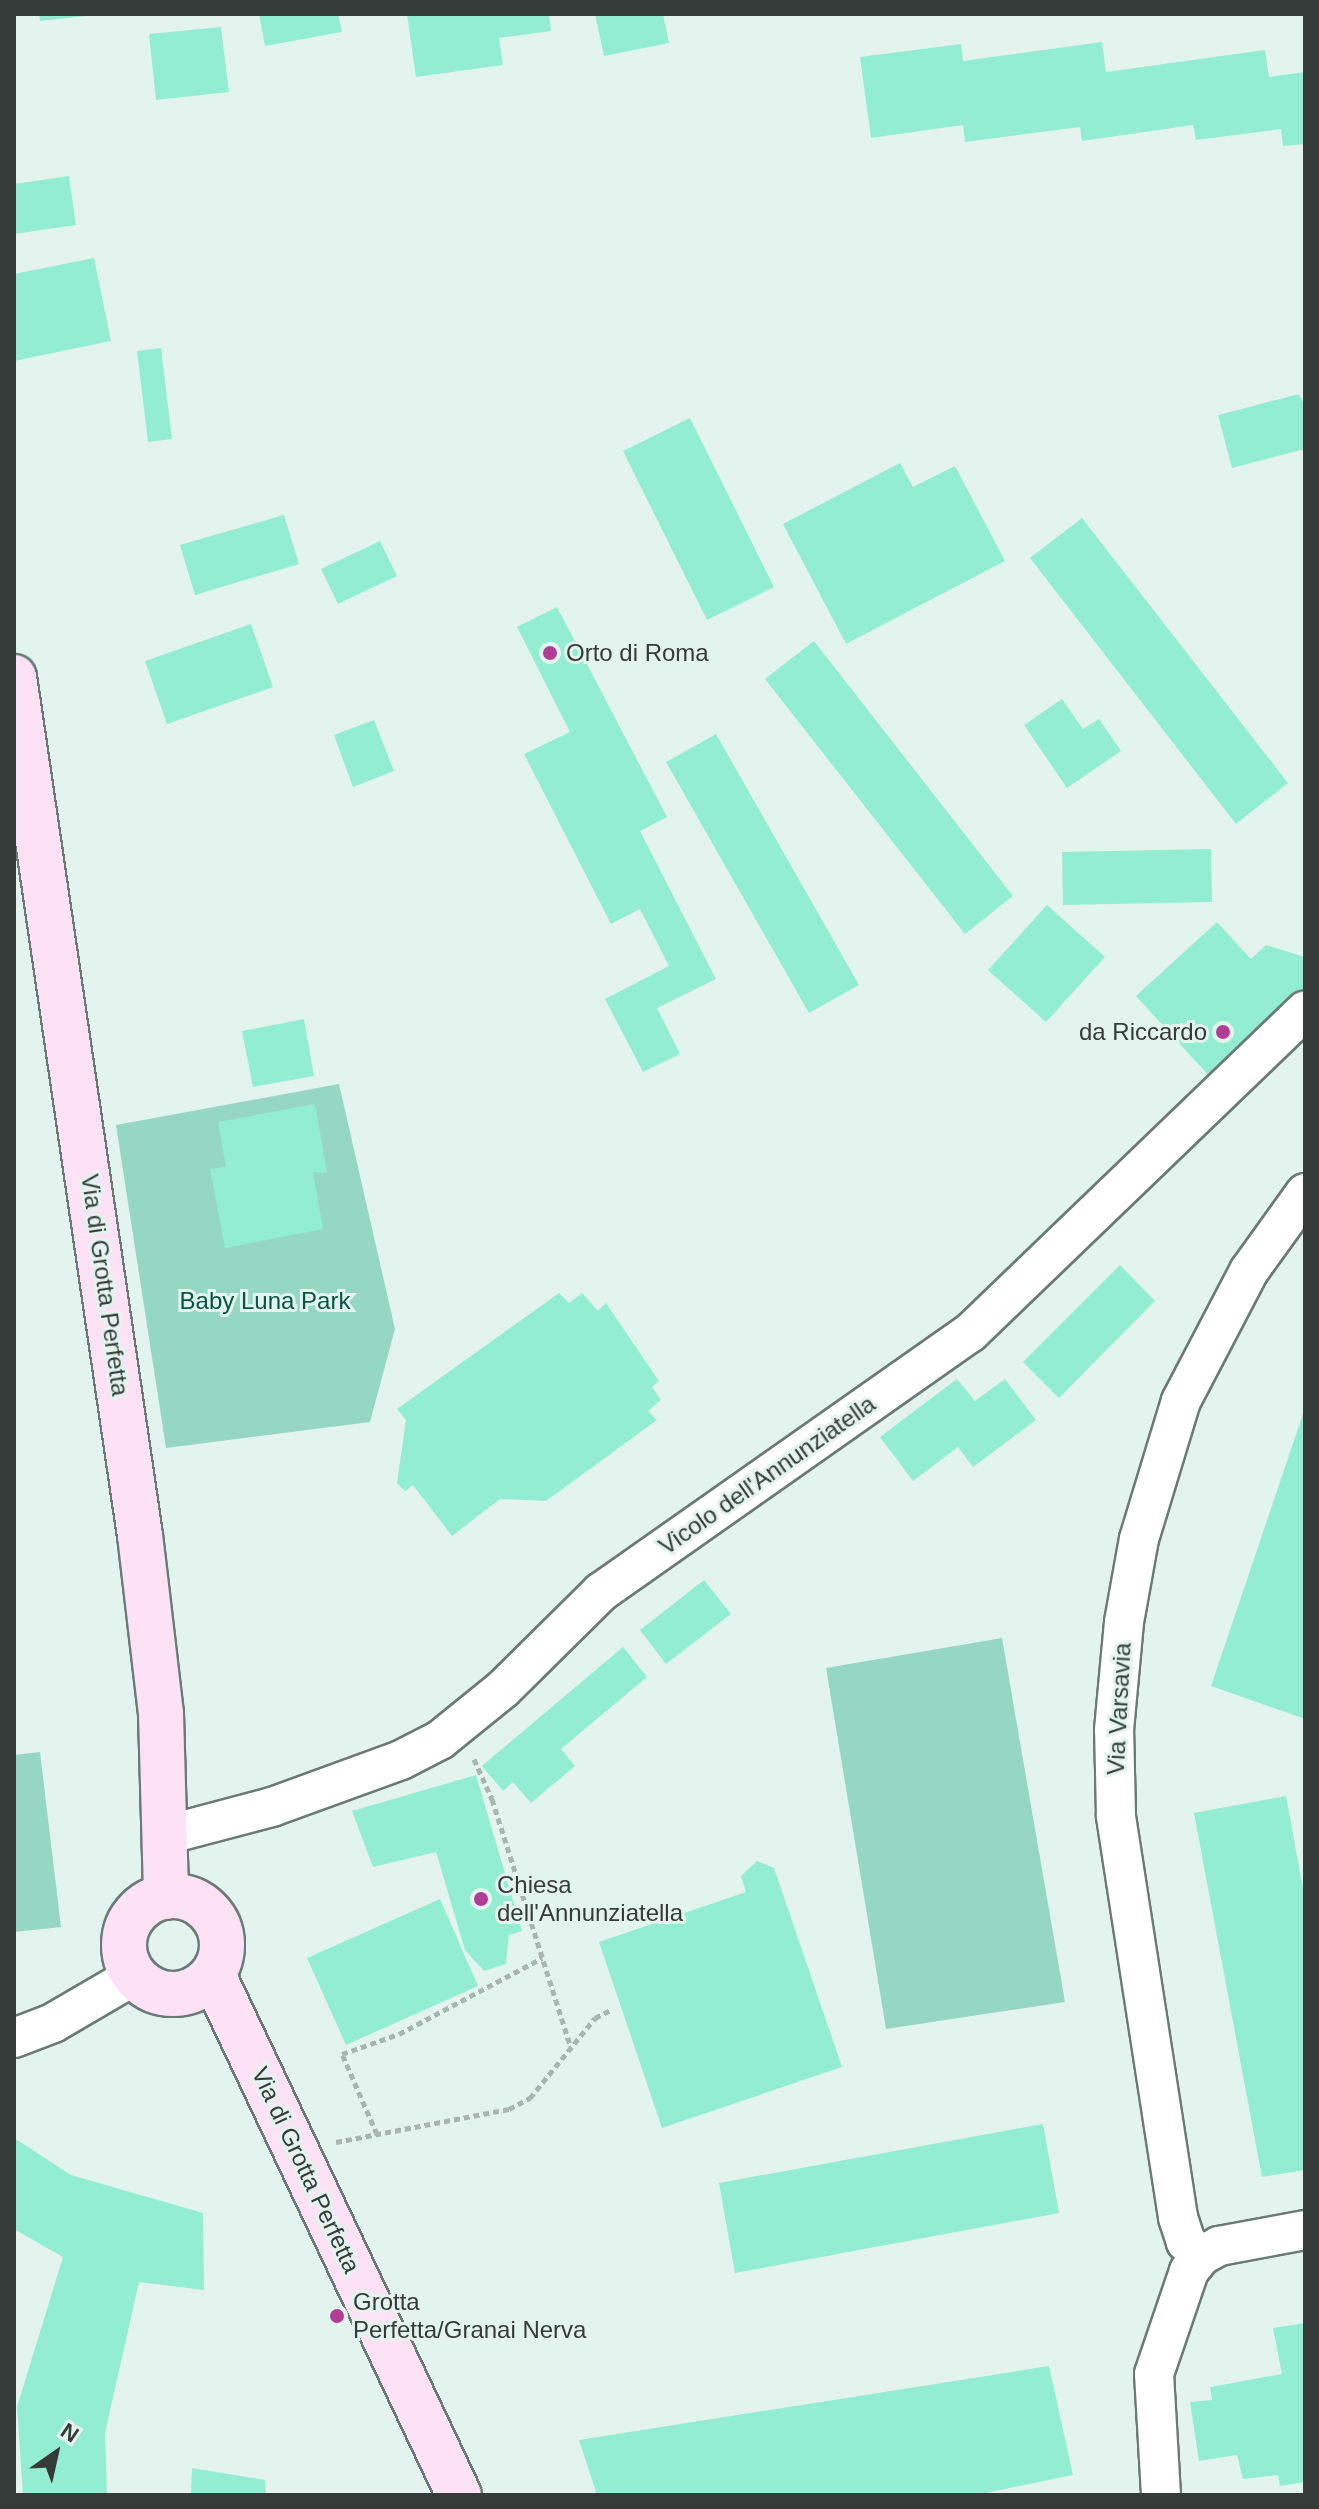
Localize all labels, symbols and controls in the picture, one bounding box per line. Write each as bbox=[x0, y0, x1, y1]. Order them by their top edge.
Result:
place label: Orto di Roma bbox=[566, 639, 709, 667]
marker: Orto di Roma bbox=[541, 644, 559, 662]
place label: da Riccardo bbox=[1079, 1018, 1207, 1046]
marker: da Riccardo bbox=[1214, 1023, 1232, 1041]
street label: Via di Grotta Perfetta bbox=[75, 1172, 135, 1398]
park label: Baby Luna Park bbox=[180, 1287, 350, 1315]
street label: Vicolo dell'Annunziatella bbox=[653, 1389, 881, 1561]
street label: Via Varsavia bbox=[1101, 1642, 1137, 1776]
place label: Chiesa dell'Annunziatella bbox=[497, 1871, 683, 1927]
marker: Chiesa dell'Annunziatella bbox=[472, 1890, 490, 1908]
street label: Via di Grotta Perfetta bbox=[246, 2063, 366, 2277]
place label: Grotta Perfetta/Granai Nerva bbox=[353, 2288, 586, 2344]
marker: Grotta Perfetta/Granai Nerva bbox=[328, 2307, 346, 2325]
north arrow bbox=[16, 2413, 96, 2493]
text: N bbox=[56, 2418, 83, 2447]

